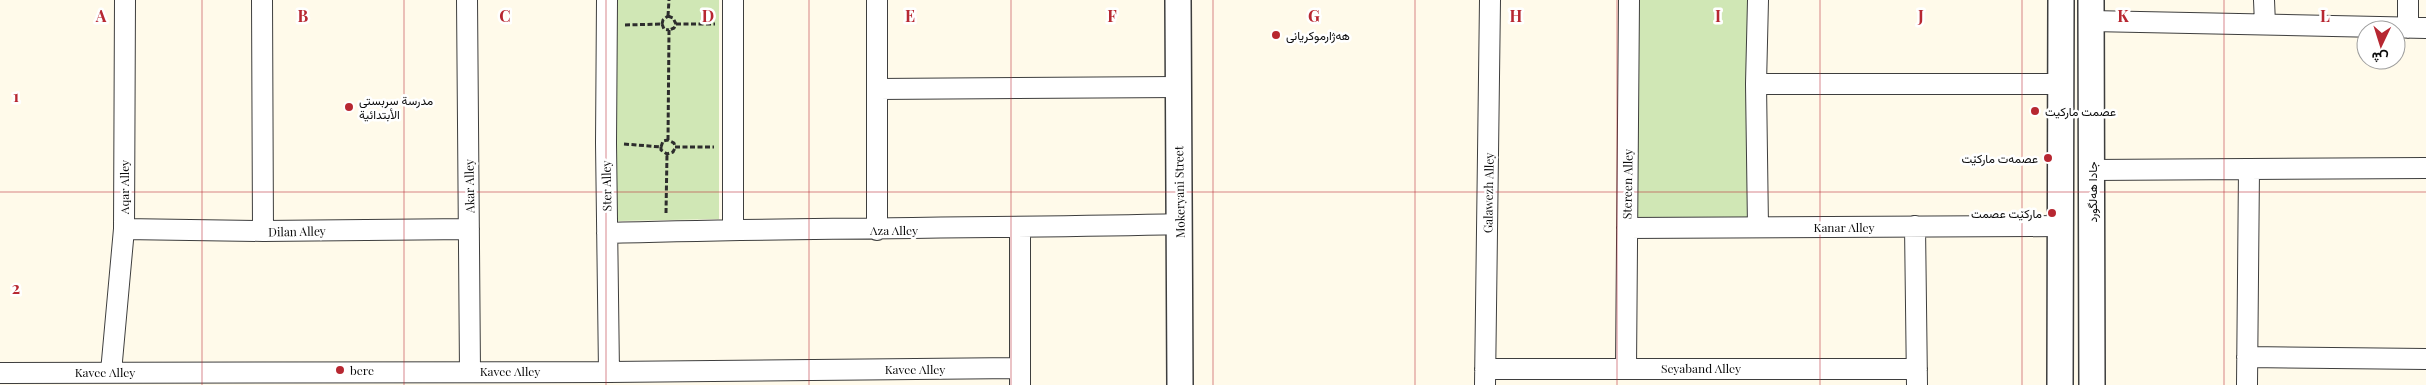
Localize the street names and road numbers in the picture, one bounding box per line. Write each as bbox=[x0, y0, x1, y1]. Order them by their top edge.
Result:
street label: Mokeryani Street bbox=[1170, 145, 1188, 238]
street label: Stereen Alley bbox=[1618, 149, 1636, 219]
street label: Galawezh Alley bbox=[1479, 153, 1497, 233]
street label: Akar Alley bbox=[461, 159, 477, 214]
street label: Aqar Alley bbox=[116, 160, 132, 215]
street label: Ster Alley bbox=[598, 160, 614, 212]
street label: جادا هەلگورد bbox=[2084, 161, 2101, 223]
street label: Kanar Alley bbox=[1814, 219, 1874, 235]
street label: Dilan Alley bbox=[268, 222, 326, 240]
street label: Aza Alley bbox=[869, 222, 918, 238]
street label: Seyaband Alley bbox=[1661, 360, 1741, 376]
street label: Kavee Alley bbox=[885, 361, 945, 377]
street label: Kavee Alley bbox=[480, 363, 540, 379]
street label: Kavee Alley bbox=[75, 364, 135, 380]

